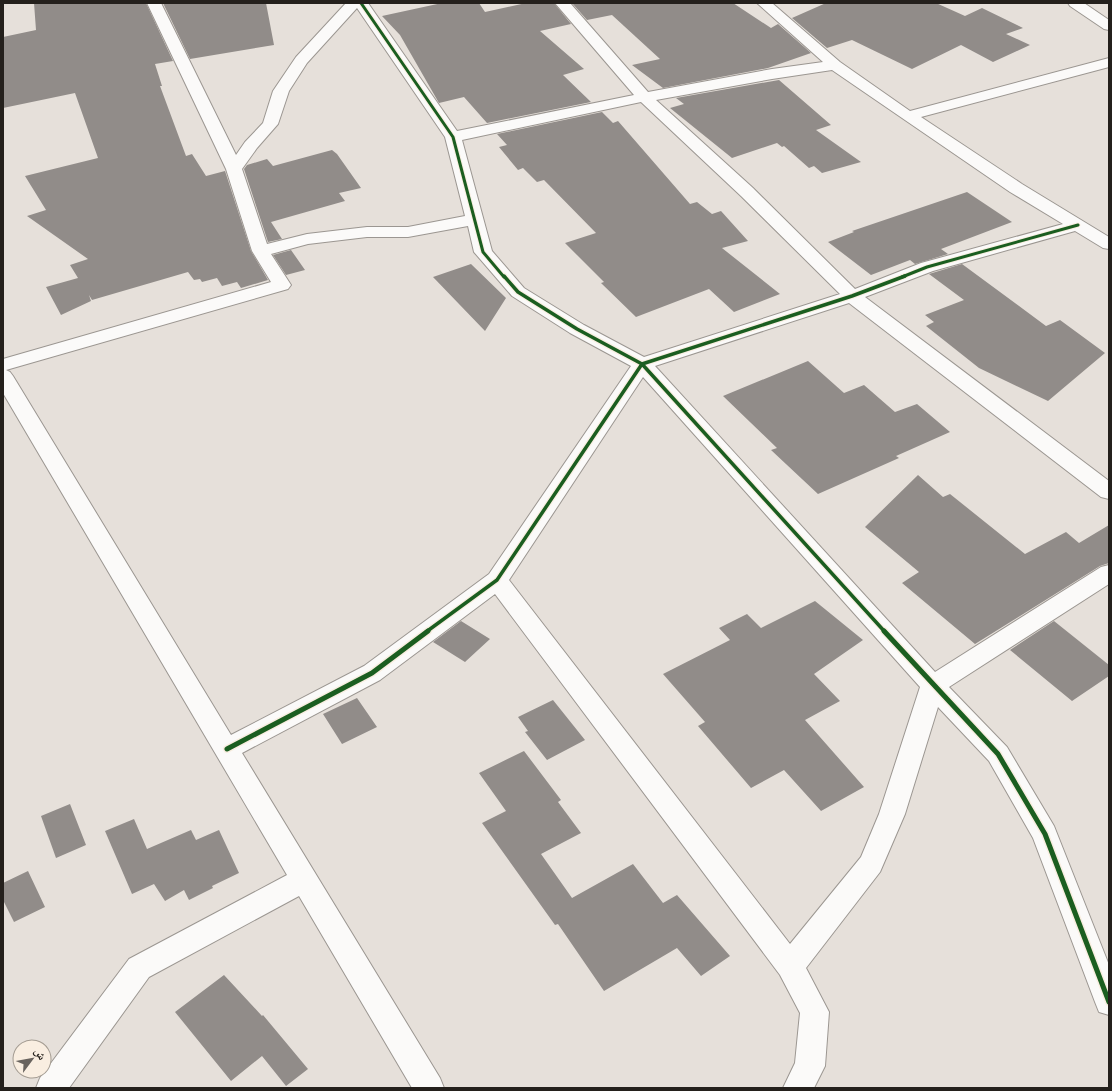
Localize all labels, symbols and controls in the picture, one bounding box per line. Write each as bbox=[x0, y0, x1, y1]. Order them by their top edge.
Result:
north arrow bbox=[12, 1039, 52, 1079]
text: ش bbox=[31, 1046, 49, 1063]

